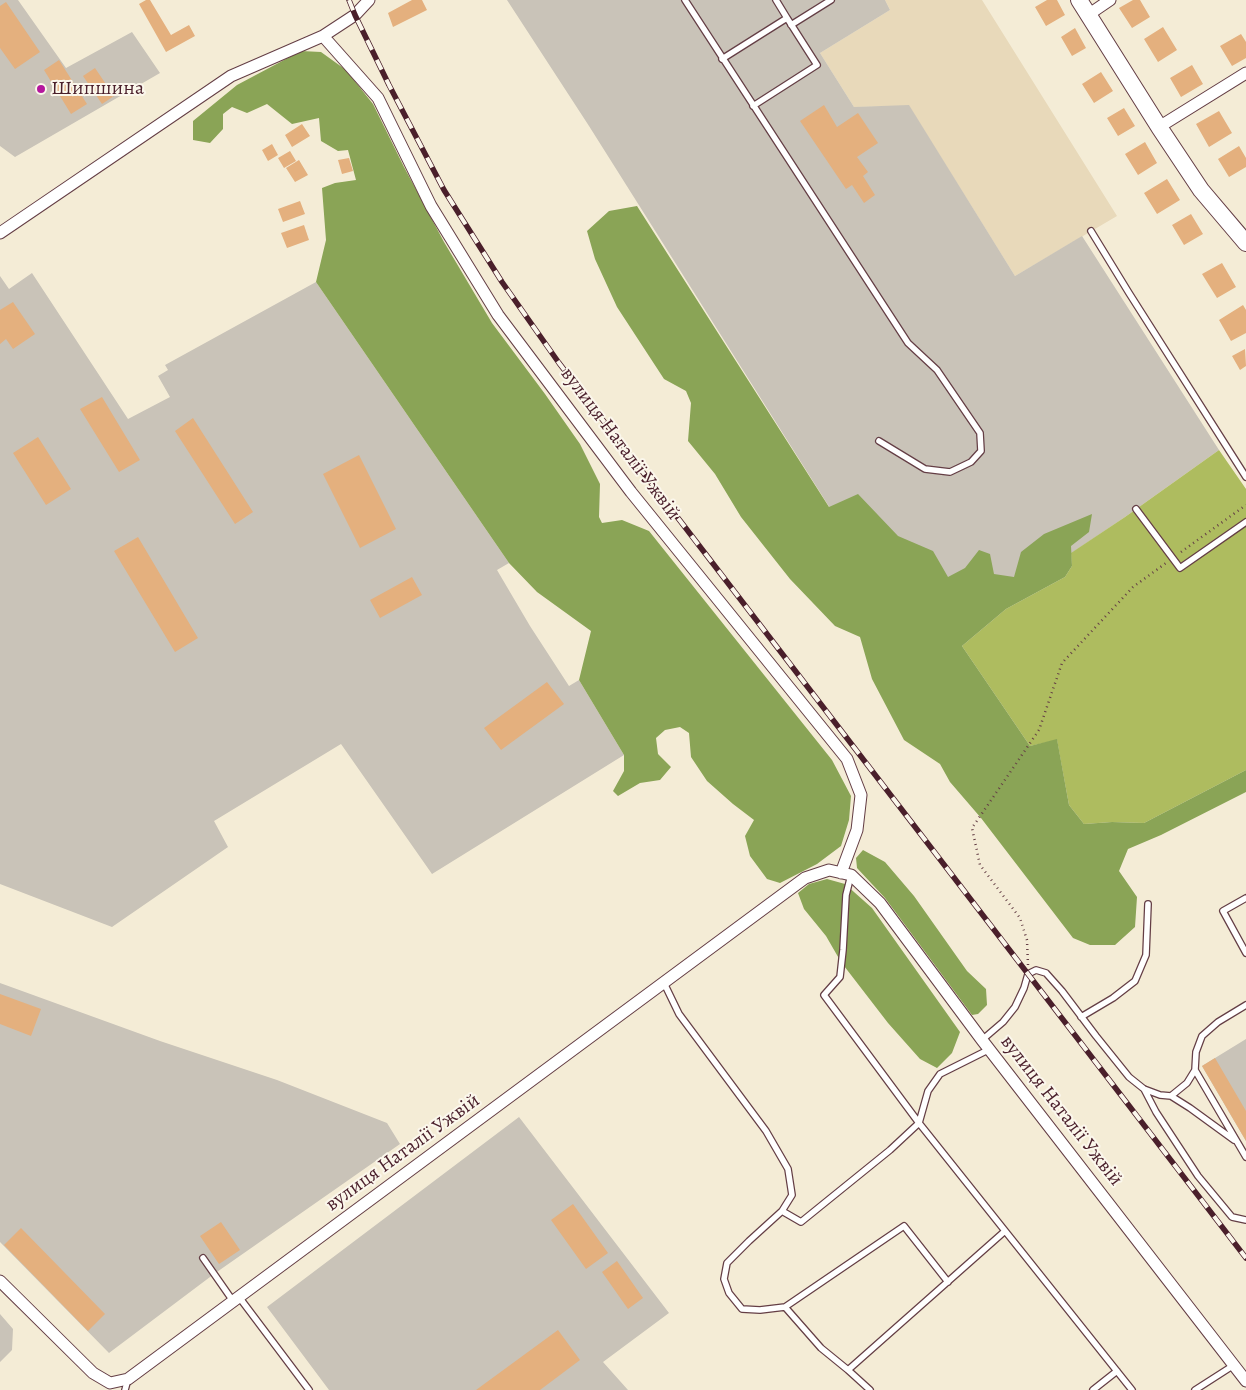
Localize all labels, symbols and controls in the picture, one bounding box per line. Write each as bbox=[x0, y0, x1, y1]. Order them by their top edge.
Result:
place label: Шипшина bbox=[51, 77, 144, 101]
marker: Шипшина bbox=[35, 83, 47, 95]
street label: вулиця Наталії Ужвій bbox=[555, 363, 685, 525]
street label: вулиця Наталії Ужвій bbox=[995, 1031, 1127, 1191]
street label: вулиця Наталії Ужвій bbox=[321, 1089, 485, 1217]

